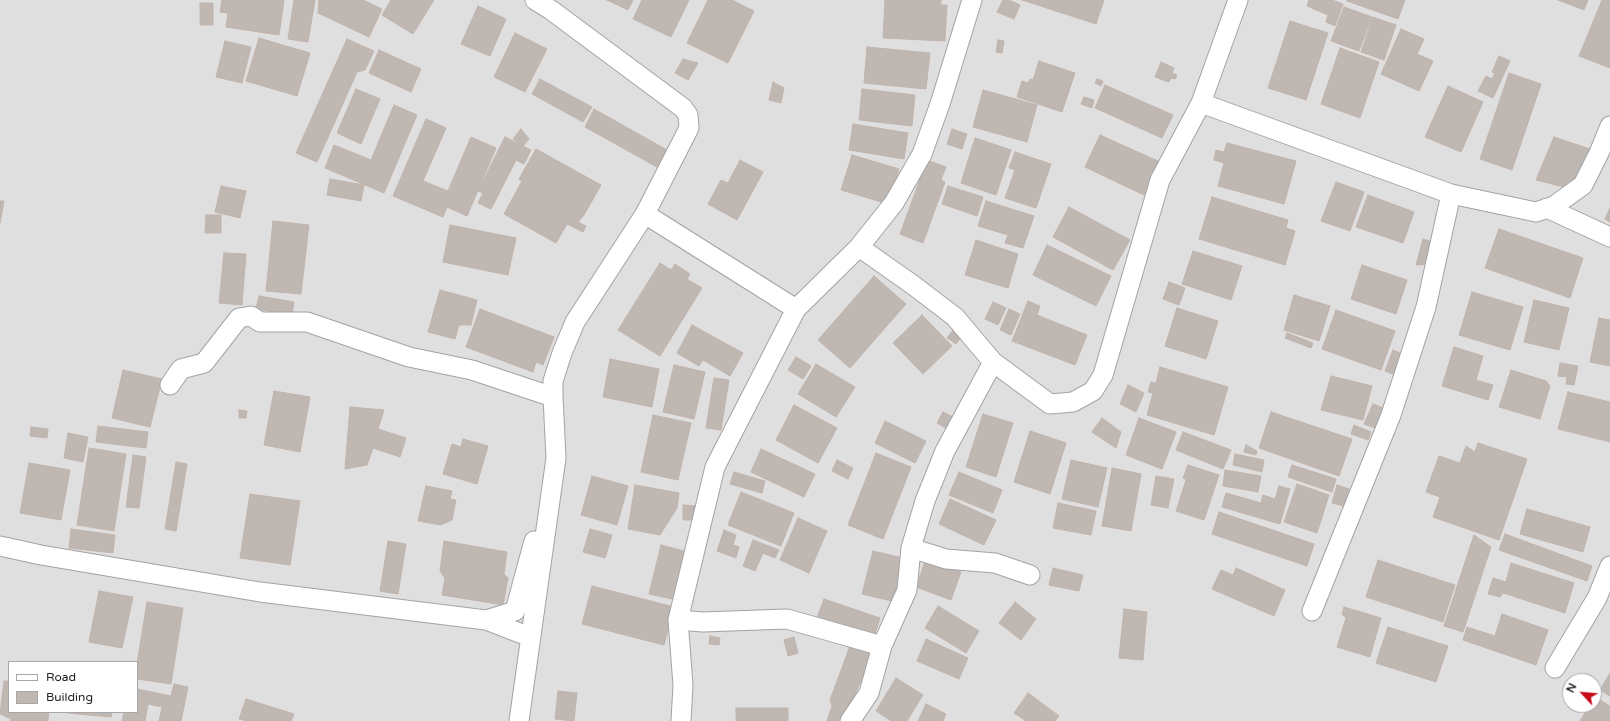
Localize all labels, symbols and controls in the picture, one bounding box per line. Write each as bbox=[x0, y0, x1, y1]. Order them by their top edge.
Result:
legend bbox=[8, 661, 138, 713]
text: Road bbox=[46, 670, 76, 684]
north arrow bbox=[1562, 673, 1602, 713]
text: N bbox=[1564, 681, 1579, 695]
text: Building bbox=[46, 690, 93, 704]

